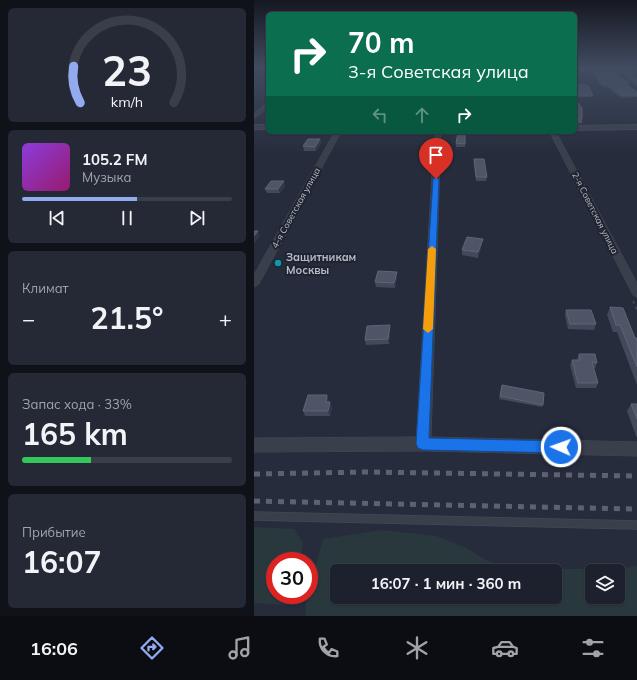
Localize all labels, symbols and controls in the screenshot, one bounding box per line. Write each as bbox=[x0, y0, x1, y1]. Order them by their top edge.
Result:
text: 70 m bbox=[348, 25, 414, 60]
icon: right bbox=[282, 28, 334, 80]
text: 23 bbox=[102, 44, 152, 96]
text: 3-я Советская улица bbox=[348, 60, 529, 83]
text: km/h bbox=[111, 92, 143, 110]
icon: left bbox=[369, 104, 391, 126]
icon: ahead bbox=[411, 104, 433, 126]
icon: right bbox=[453, 104, 475, 126]
pin bbox=[419, 138, 453, 179]
icon: arrive bbox=[425, 144, 447, 166]
text: 105.2 FM bbox=[82, 150, 147, 169]
street label: 4-я Советская улица bbox=[269, 166, 323, 250]
text: Музыка bbox=[82, 169, 131, 185]
street label: 2-я Советская улица bbox=[569, 170, 621, 256]
icon: previous bbox=[46, 207, 68, 229]
icon: pause bbox=[116, 207, 138, 229]
icon: next bbox=[186, 207, 208, 229]
place label: Защитникам Москвы bbox=[286, 250, 356, 277]
marker: Защитникам Москвы bbox=[273, 258, 283, 268]
text: Климат bbox=[22, 280, 69, 296]
text: 21.5° bbox=[91, 299, 163, 337]
text: − bbox=[22, 305, 35, 333]
text: + bbox=[219, 305, 232, 333]
text: Запас хода · 33% bbox=[22, 396, 132, 412]
text: 165 km bbox=[22, 415, 128, 453]
position arrow bbox=[540, 426, 582, 468]
text: Прибытие bbox=[22, 524, 86, 540]
text: 16:07 bbox=[22, 543, 101, 581]
speed limit sign: 30 bbox=[266, 552, 318, 604]
map controls bbox=[585, 564, 625, 604]
button: layers bbox=[585, 564, 625, 604]
text: 16:07 · 1 мин · 360 m bbox=[371, 574, 521, 593]
icon: directions bbox=[138, 634, 166, 662]
icon: music bbox=[226, 634, 254, 662]
icon: phone bbox=[314, 634, 342, 662]
icon: climate bbox=[403, 634, 431, 662]
icon: car bbox=[491, 634, 519, 662]
icon: filters bbox=[579, 634, 607, 662]
text: 16:06 bbox=[30, 637, 78, 660]

